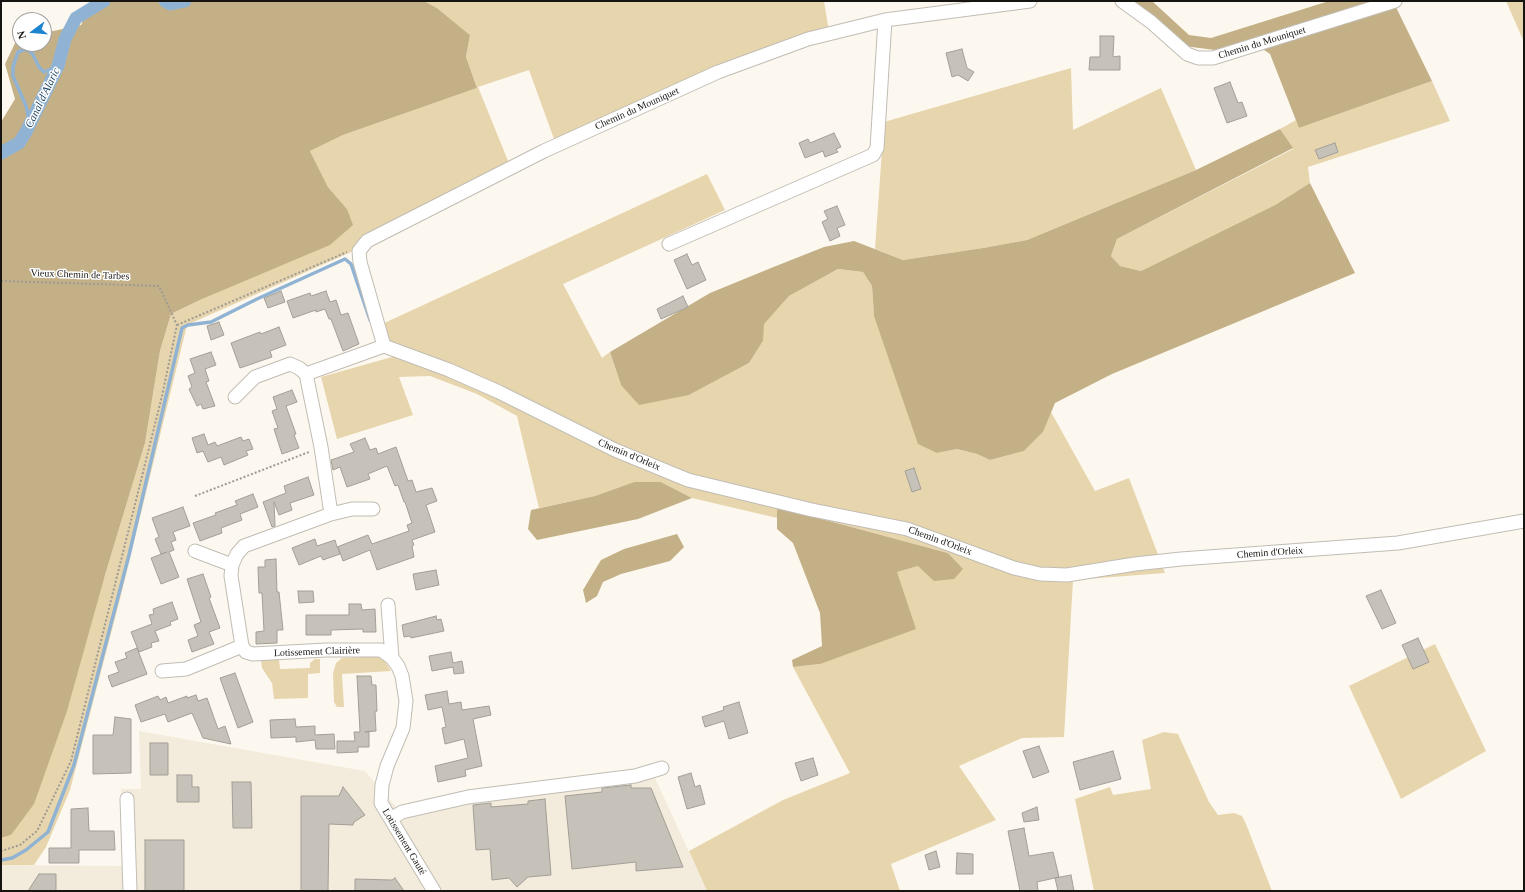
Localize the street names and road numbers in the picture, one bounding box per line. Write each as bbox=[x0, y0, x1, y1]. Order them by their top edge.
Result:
street label: Chemin du Mouniquet bbox=[1217, 24, 1307, 62]
street label: Chemin du Mouniquet bbox=[593, 85, 681, 133]
street label: Vieux Chemin de Tarbes bbox=[30, 267, 130, 283]
street label: Chemin d'Orleix bbox=[596, 436, 662, 474]
street label: Chemin d'Orleix bbox=[907, 524, 973, 558]
street label: Chemin d'Orleix bbox=[1236, 545, 1304, 561]
street label: Lotissement Clairière bbox=[274, 644, 360, 660]
street label: Lotissement Gauté bbox=[379, 807, 429, 877]

